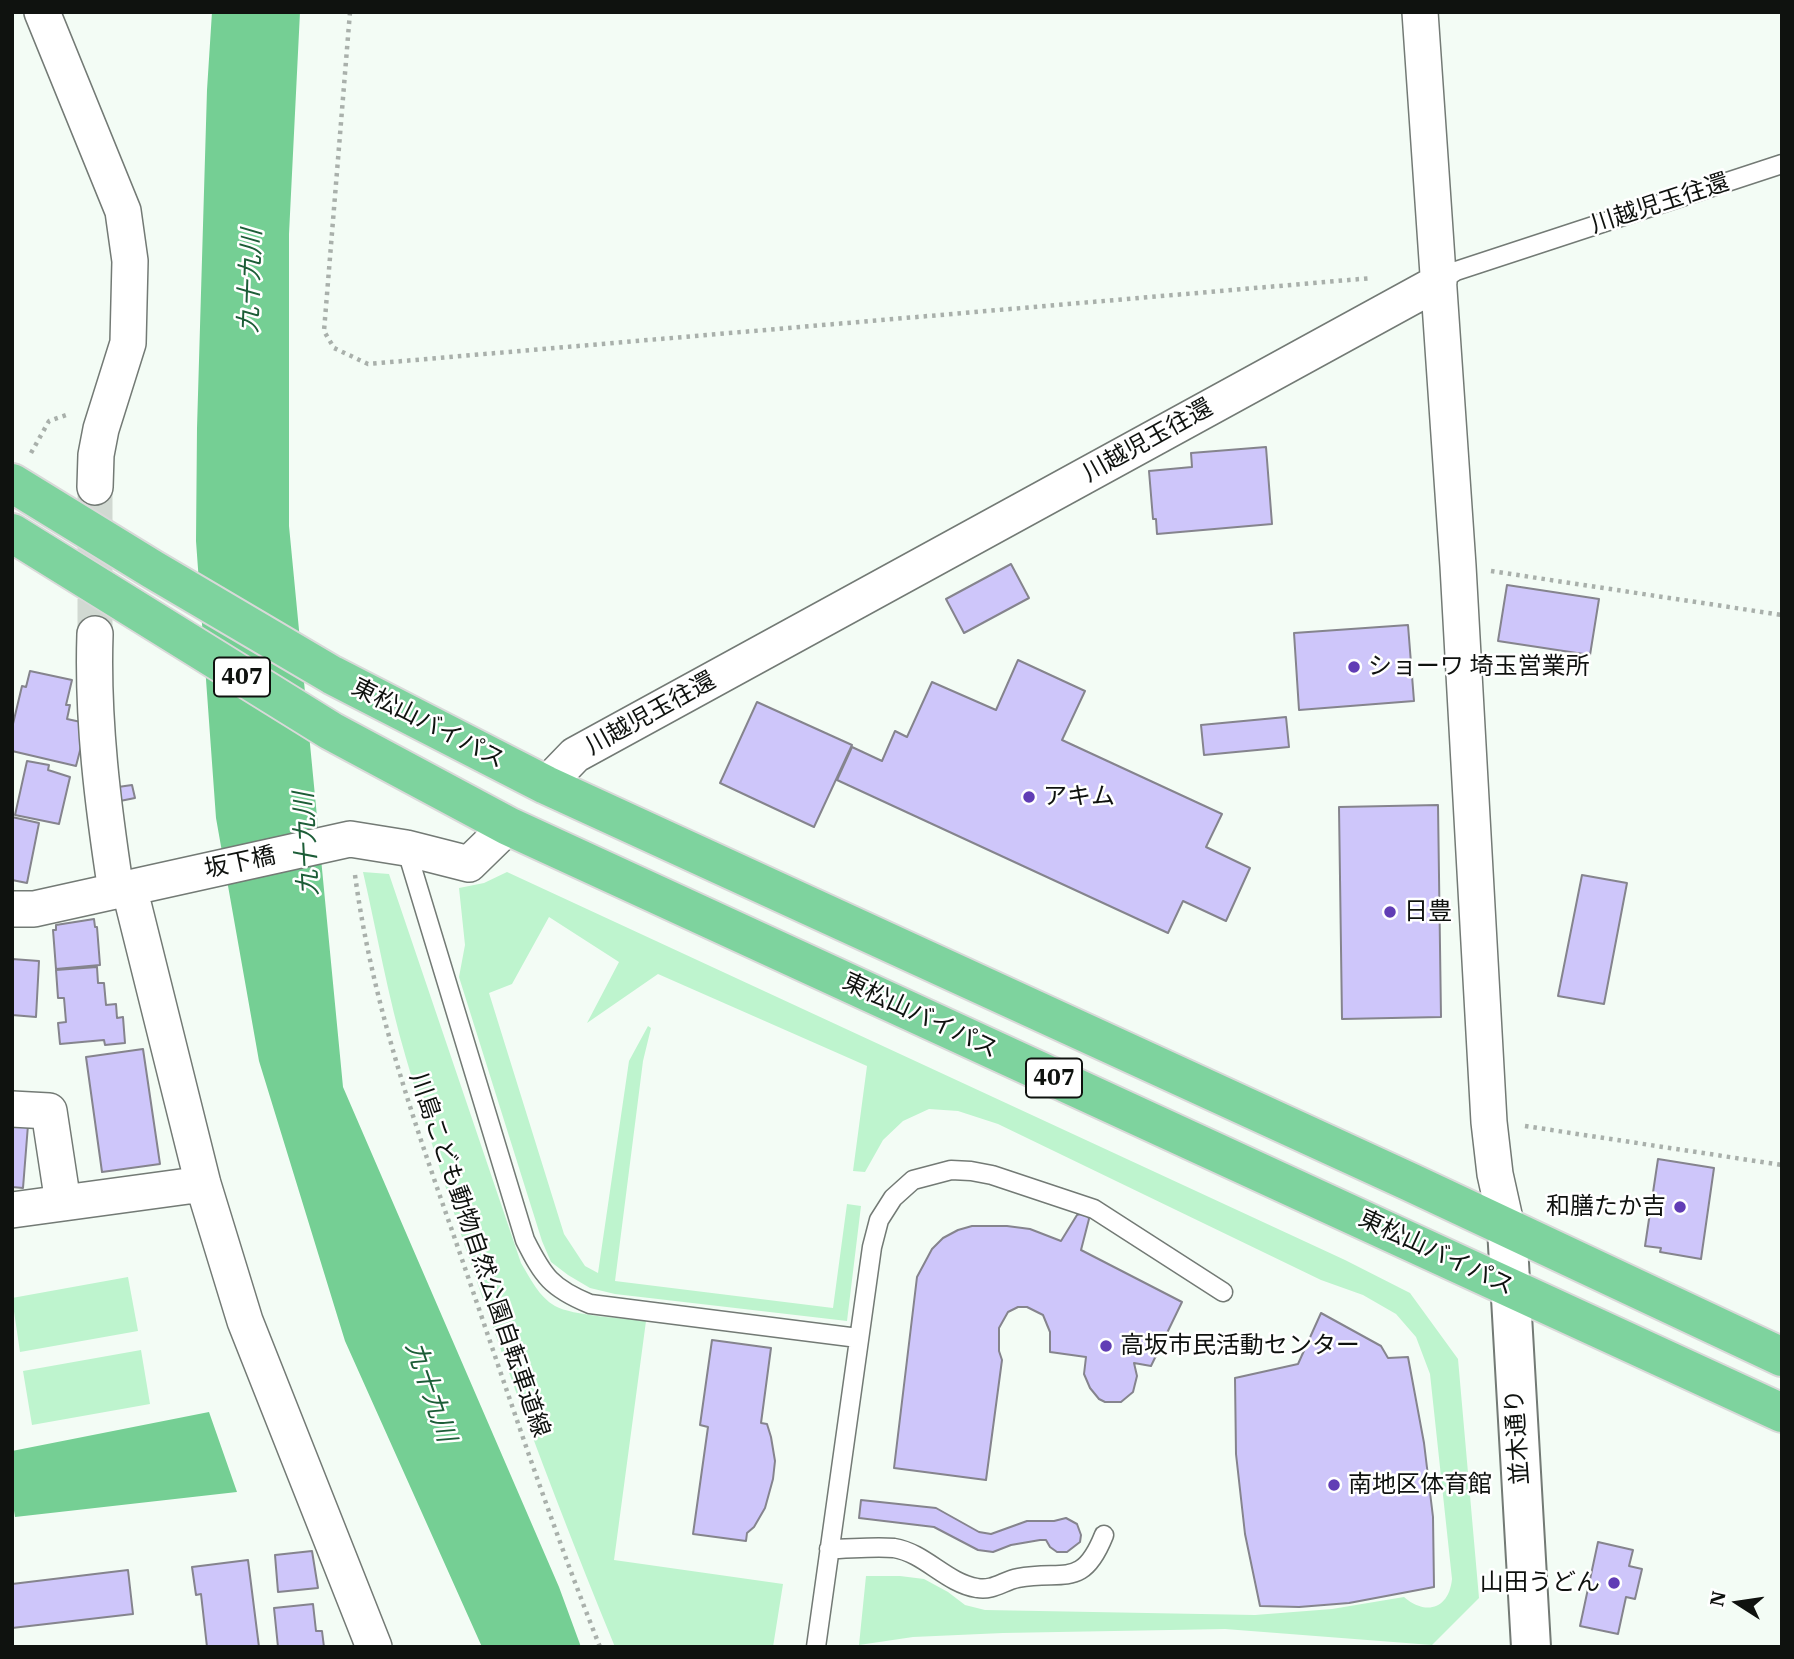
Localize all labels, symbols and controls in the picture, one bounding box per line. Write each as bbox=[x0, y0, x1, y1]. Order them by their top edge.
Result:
street label: 川越児玉往還 bbox=[1587, 168, 1733, 240]
water label: 九十九川 bbox=[234, 228, 268, 334]
street label: 川越児玉往還 bbox=[1078, 393, 1218, 489]
place label: ショーワ 埼玉営業所 bbox=[1368, 653, 1590, 681]
road number: 407 bbox=[214, 657, 270, 696]
marker: ショーワ 埼玉営業所 bbox=[1346, 659, 1362, 675]
street label: 川越児玉往還 bbox=[581, 666, 721, 762]
street label: 東松山バイパス bbox=[347, 673, 509, 775]
place label: アキム bbox=[1043, 783, 1115, 811]
marker: アキム bbox=[1021, 789, 1037, 805]
water label: 九十九川 bbox=[289, 791, 325, 897]
street label: 坂下橋 bbox=[202, 841, 278, 885]
place label: 日豊 bbox=[1404, 898, 1452, 926]
marker: 日豊 bbox=[1382, 904, 1398, 920]
street label: 東松山バイパス bbox=[838, 967, 1002, 1065]
road number: 407 bbox=[1026, 1058, 1082, 1098]
street label: 川島こども動物自然公園自転車道線 bbox=[403, 1069, 555, 1441]
place label: 和膳たか吉 bbox=[1546, 1193, 1666, 1221]
marker: 和膳たか吉 bbox=[1672, 1199, 1688, 1215]
street label: 東松山バイパス bbox=[1354, 1204, 1518, 1302]
place label: 高坂市民活動センター bbox=[1120, 1332, 1360, 1360]
water label: 九十九川 bbox=[398, 1338, 462, 1446]
marker: 高坂市民活動センター bbox=[1098, 1338, 1114, 1354]
street label: 並木通り bbox=[1500, 1388, 1536, 1486]
place label: 南地区体育館 bbox=[1348, 1471, 1492, 1499]
marker: 南地区体育館 bbox=[1326, 1477, 1342, 1493]
north arrow bbox=[1703, 1568, 1773, 1638]
place label: 山田うどん bbox=[1480, 1569, 1600, 1597]
marker: 山田うどん bbox=[1606, 1575, 1622, 1591]
text: N bbox=[1704, 1589, 1731, 1608]

